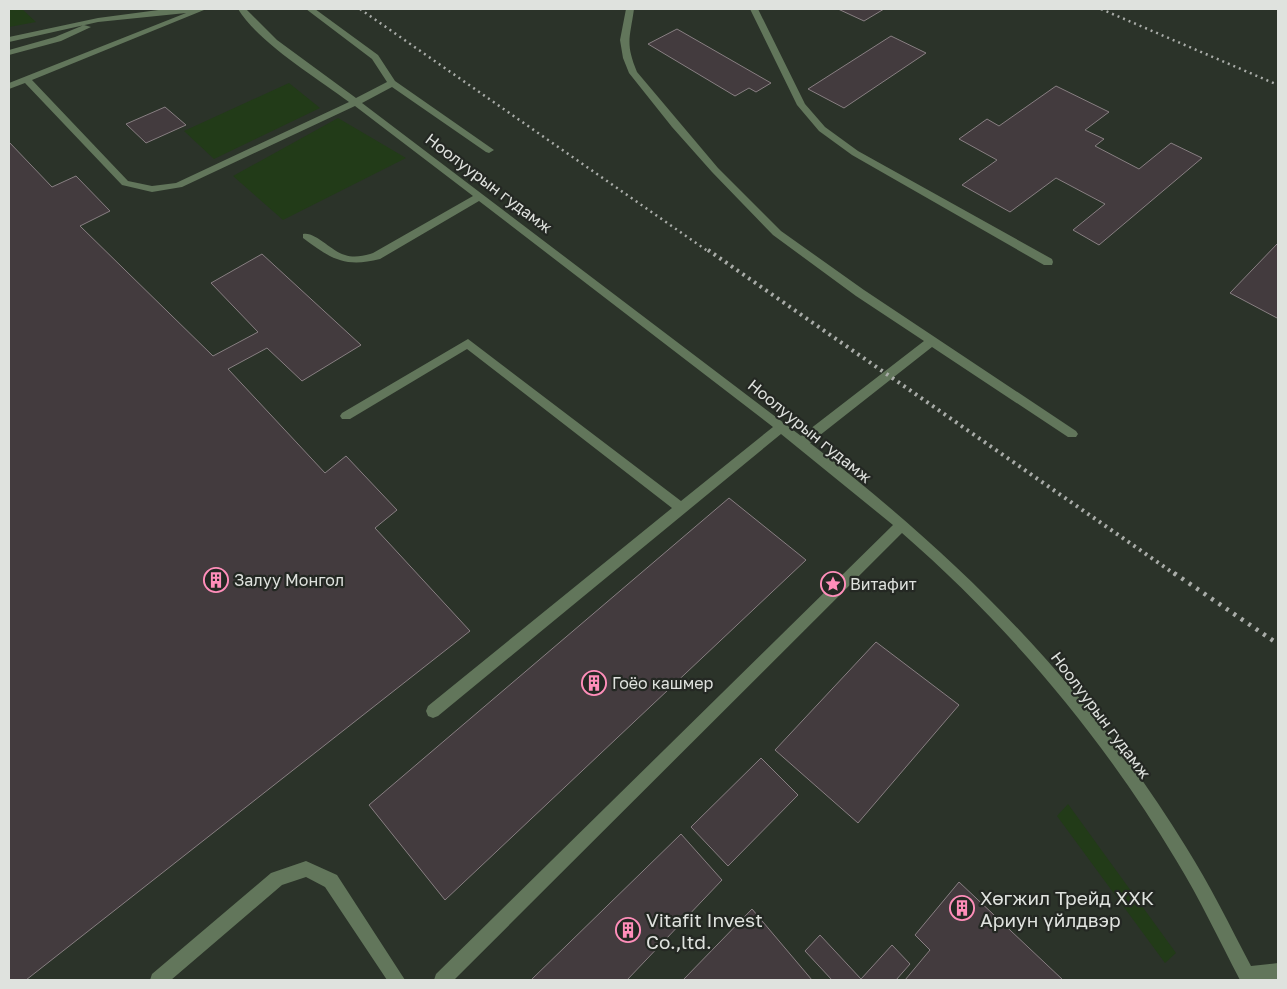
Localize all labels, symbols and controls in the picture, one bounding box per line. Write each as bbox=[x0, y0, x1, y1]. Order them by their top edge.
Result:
street label: Ноолуурын гудамж bbox=[422, 129, 557, 237]
street label: Ноолуурын гудамж bbox=[744, 375, 876, 487]
building icon: Залуу Монгол bbox=[203, 567, 229, 593]
place label: Залуу Монгол bbox=[234, 570, 344, 590]
place icon: Витафит bbox=[820, 571, 846, 597]
place label: Витафит bbox=[850, 574, 917, 594]
street label: Ноолуурын гудамж bbox=[1047, 648, 1155, 783]
building icon: Гоёо кашмер bbox=[581, 670, 607, 696]
place label: Гоёо кашмер bbox=[612, 673, 714, 693]
place label: Хөгжил Трейд ХХК Ариун үйлдвэр bbox=[980, 886, 1154, 931]
building icon: Хөгжил Трейд ХХК Ариун үйлдвэр bbox=[949, 895, 975, 921]
place label: Vitafit Invest Co.,ltd. bbox=[646, 908, 763, 953]
building icon: Vitafit Invest Co.,ltd. bbox=[615, 917, 641, 943]

